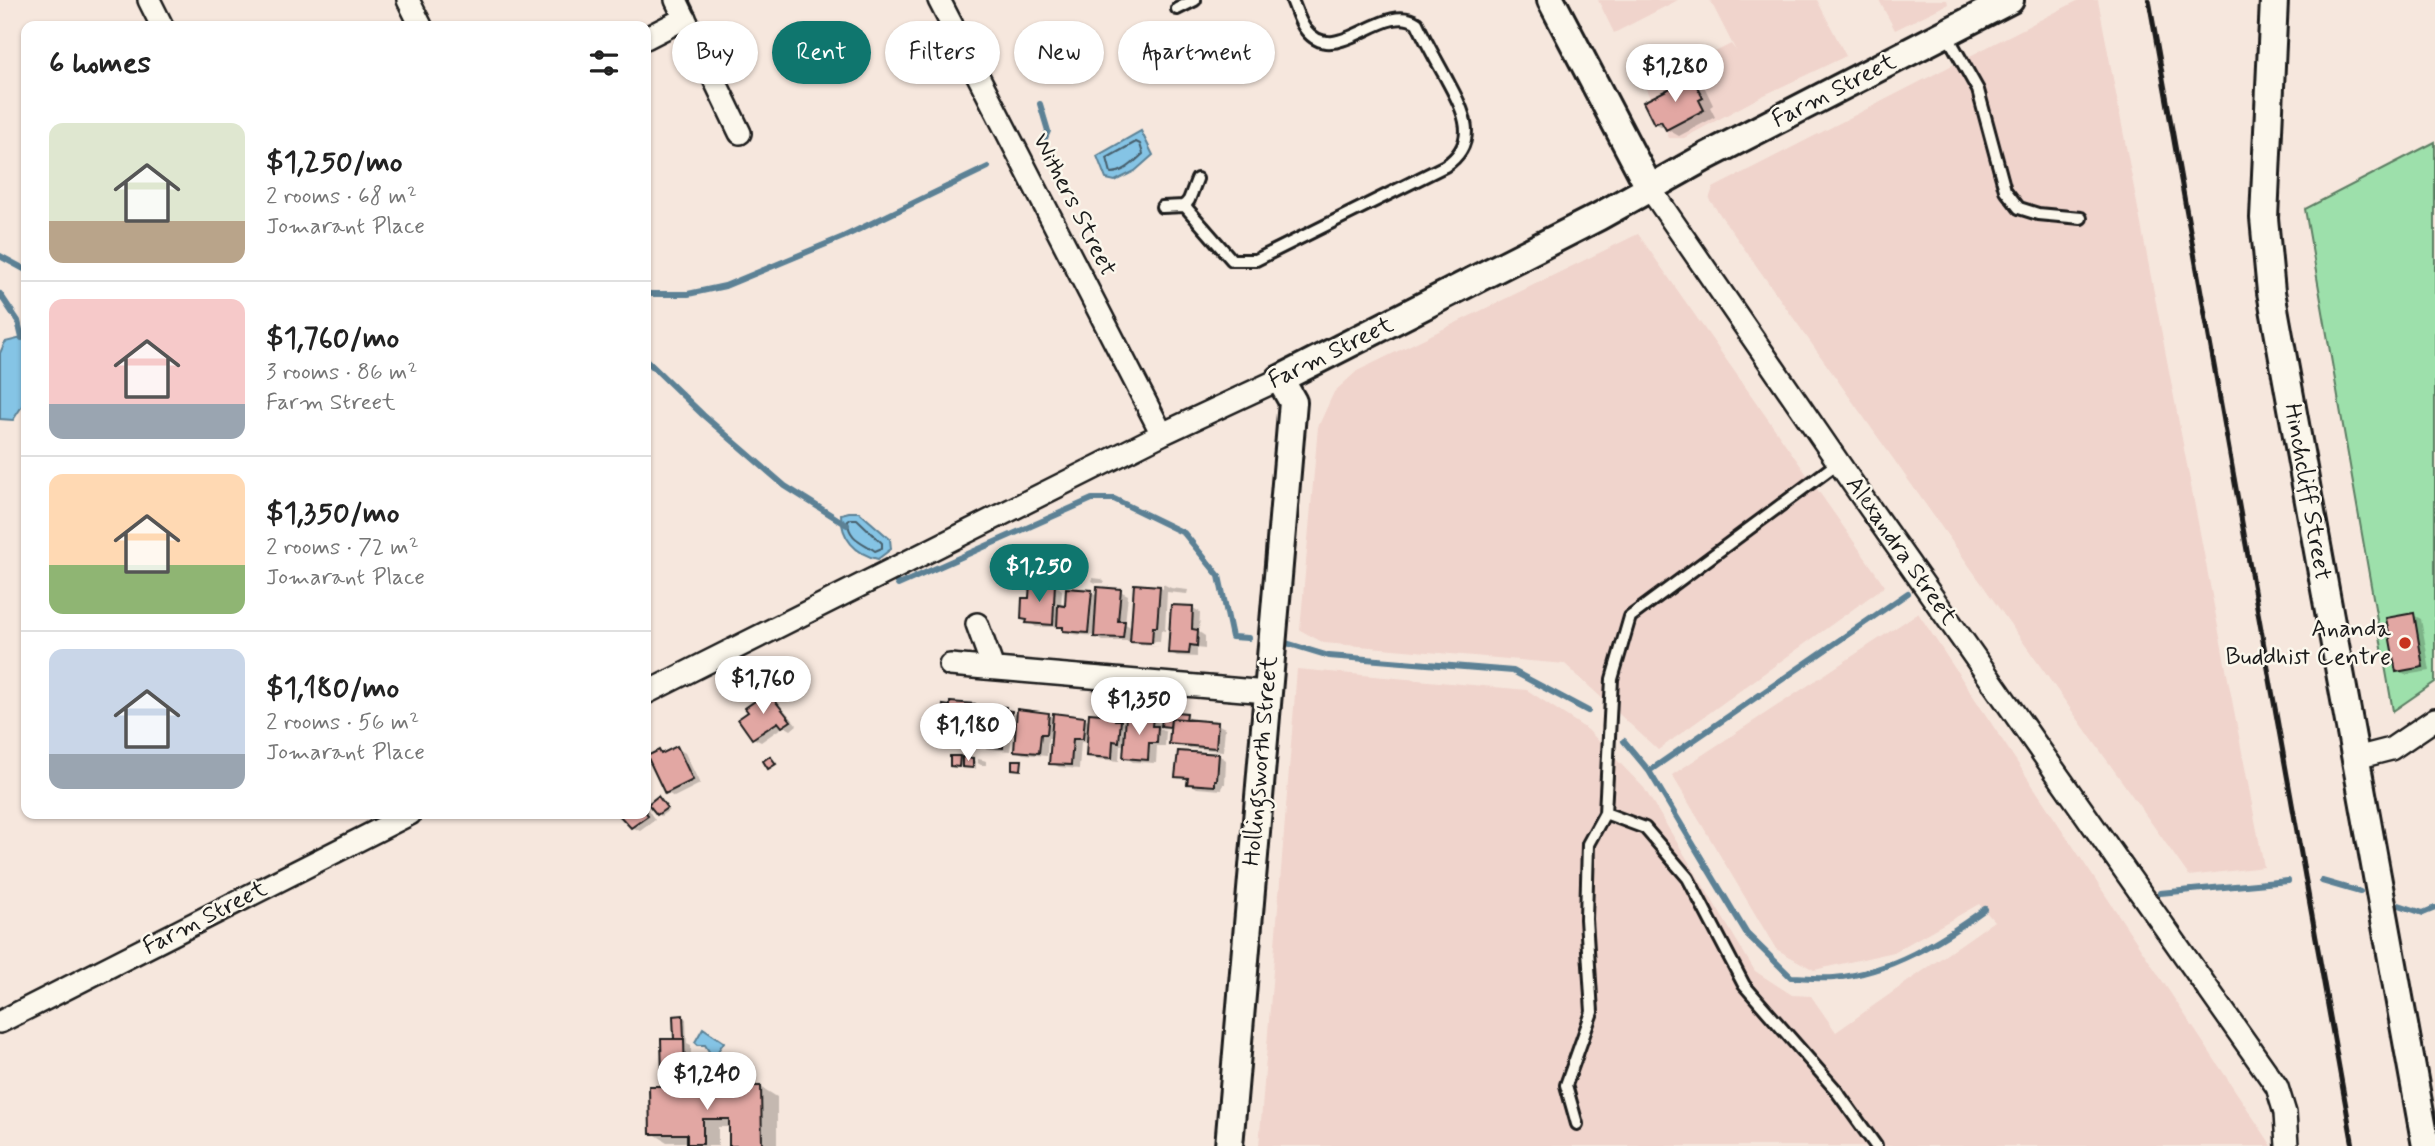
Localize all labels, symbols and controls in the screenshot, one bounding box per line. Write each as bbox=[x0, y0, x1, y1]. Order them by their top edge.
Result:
chip: Buy bbox=[672, 21, 758, 84]
chip: Rent bbox=[772, 21, 871, 84]
chip: Filters bbox=[885, 21, 1000, 84]
chip: New bbox=[1014, 21, 1104, 84]
chip: Apartment bbox=[1118, 21, 1275, 84]
text: 6 homes bbox=[49, 44, 151, 83]
icon: filters bbox=[585, 44, 623, 82]
pin: $1,280 bbox=[1618, 44, 1732, 104]
street label: Farm Street bbox=[1767, 46, 1901, 136]
text: $1,280 bbox=[1642, 52, 1708, 82]
street label: Withers Street bbox=[1025, 128, 1123, 282]
text: $1,250/mo bbox=[266, 143, 403, 182]
icon: home bbox=[105, 151, 189, 235]
text: 2 rooms · 68 m² bbox=[266, 182, 417, 212]
text: Jomarant Place bbox=[266, 212, 425, 242]
street label: Farm Street bbox=[1263, 309, 1399, 397]
text: $1,760/mo bbox=[266, 319, 399, 358]
icon: home bbox=[105, 327, 189, 411]
text: 3 rooms · 86 m² bbox=[266, 358, 417, 388]
text: Farm Street bbox=[266, 388, 396, 418]
street label: Hinchcliff Street bbox=[2276, 401, 2338, 583]
street label: Alexandra Street bbox=[1838, 470, 1964, 632]
text: $1,350/mo bbox=[266, 494, 399, 533]
icon: home bbox=[105, 502, 189, 586]
text: 2 rooms · 72 m² bbox=[266, 533, 419, 563]
pin: $1,250 bbox=[982, 544, 1096, 604]
text: $1,250 bbox=[1006, 552, 1072, 582]
text: Jomarant Place bbox=[266, 563, 425, 593]
place label: Ananda Buddhist Centre bbox=[2225, 614, 2392, 673]
marker: Ananda Buddhist Centre bbox=[2397, 635, 2413, 651]
street label: Hollingsworth Street bbox=[1236, 655, 1289, 868]
pin: $1,760 bbox=[706, 656, 820, 716]
text: $1,760 bbox=[731, 664, 795, 694]
text: $1,180/mo bbox=[266, 669, 399, 708]
icon: home bbox=[105, 677, 189, 761]
pin: $1,350 bbox=[1082, 678, 1196, 737]
text: $1,350 bbox=[1107, 685, 1171, 715]
pin: $1,180 bbox=[911, 704, 1025, 763]
text: 2 rooms · 56 m² bbox=[266, 708, 419, 738]
text: $1,180 bbox=[936, 711, 1000, 741]
text: Jomarant Place bbox=[266, 738, 425, 768]
street label: Farm Street bbox=[138, 873, 272, 963]
pin: $1,240 bbox=[650, 1052, 764, 1112]
text: $1,240 bbox=[673, 1060, 741, 1090]

